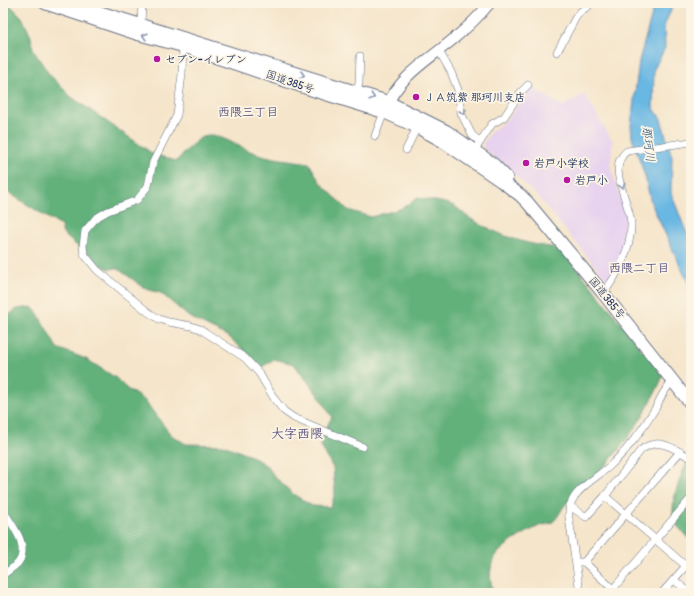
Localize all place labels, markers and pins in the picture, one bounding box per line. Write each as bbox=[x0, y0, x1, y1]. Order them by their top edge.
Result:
place label: セブン-イレブン bbox=[165, 53, 247, 66]
marker: セブン-イレブン bbox=[152, 54, 162, 64]
place label: ＪＡ筑紫 那珂川支店 bbox=[424, 91, 525, 104]
marker: ＪＡ筑紫 那珂川支店 bbox=[411, 92, 421, 102]
place label: 岩戸小学校 bbox=[534, 157, 589, 170]
marker: 岩戸小学校 bbox=[521, 158, 531, 168]
place label: 岩戸小 bbox=[575, 174, 608, 187]
marker: 岩戸小 bbox=[562, 175, 572, 185]

